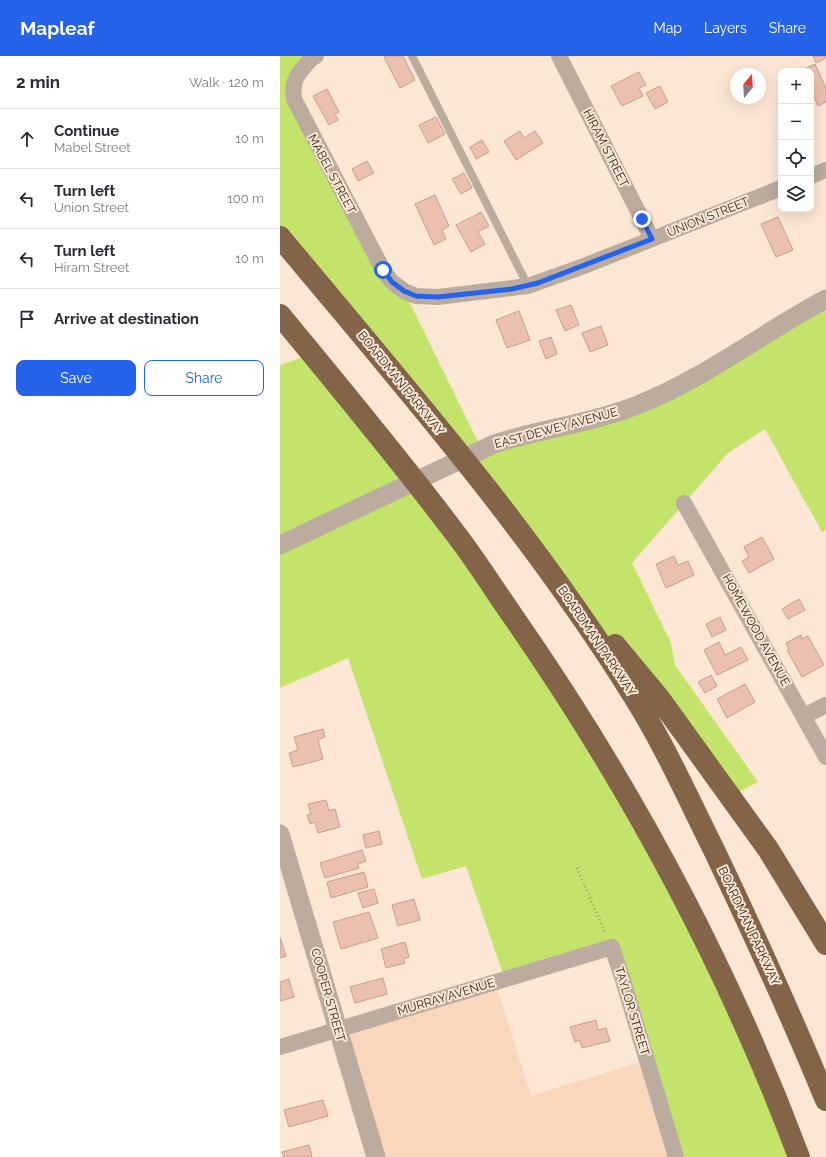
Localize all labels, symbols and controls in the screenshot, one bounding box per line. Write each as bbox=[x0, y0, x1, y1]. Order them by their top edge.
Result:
text: Mapleaf bbox=[20, 17, 95, 39]
text: Map bbox=[654, 20, 682, 36]
text: Layers bbox=[704, 20, 747, 36]
text: Share bbox=[769, 20, 806, 36]
north arrow bbox=[730, 68, 766, 104]
map controls bbox=[778, 68, 814, 212]
button: + bbox=[778, 68, 814, 104]
text: 2 min bbox=[16, 72, 60, 92]
text: Walk · 120 m bbox=[189, 75, 264, 90]
button: − bbox=[778, 104, 814, 140]
street label: HIRAM STREET bbox=[580, 107, 632, 190]
text: Continue bbox=[54, 122, 119, 140]
icon: ahead bbox=[16, 128, 38, 150]
text: 10 m bbox=[235, 131, 264, 146]
street label: MABEL STREET bbox=[305, 132, 359, 217]
text: Mabel Street bbox=[54, 140, 131, 155]
button: locate bbox=[778, 140, 814, 176]
button: layers bbox=[778, 176, 814, 212]
text: Turn left bbox=[54, 182, 115, 200]
icon: left bbox=[16, 188, 38, 210]
text: 100 m bbox=[227, 191, 264, 206]
street label: UNION STREET bbox=[665, 194, 752, 240]
text: Union Street bbox=[54, 200, 129, 215]
route end bbox=[633, 210, 651, 228]
text: Turn left bbox=[54, 242, 115, 260]
icon: left bbox=[16, 248, 38, 270]
text: 10 m bbox=[235, 251, 264, 266]
text: Hiram Street bbox=[54, 260, 129, 275]
route start bbox=[374, 261, 392, 279]
icon: arrive bbox=[16, 308, 38, 330]
text: Arrive at destination bbox=[54, 310, 199, 328]
street label: BOARDMAN PARKWAY bbox=[355, 328, 447, 438]
button: Save bbox=[16, 360, 136, 396]
button: Share bbox=[144, 360, 264, 396]
street label: EAST DEWEY AVENUE bbox=[493, 405, 619, 451]
street label: HOMEWOOD AVENUE bbox=[719, 572, 793, 688]
street label: BOARDMAN PARKWAY bbox=[555, 583, 639, 699]
street label: BOARDMAN PARKWAY bbox=[715, 864, 783, 988]
street label: COOPER STREET bbox=[308, 947, 348, 1044]
street label: TAYLOR STREET bbox=[612, 965, 652, 1058]
street label: MURRAY AVENUE bbox=[396, 976, 496, 1018]

